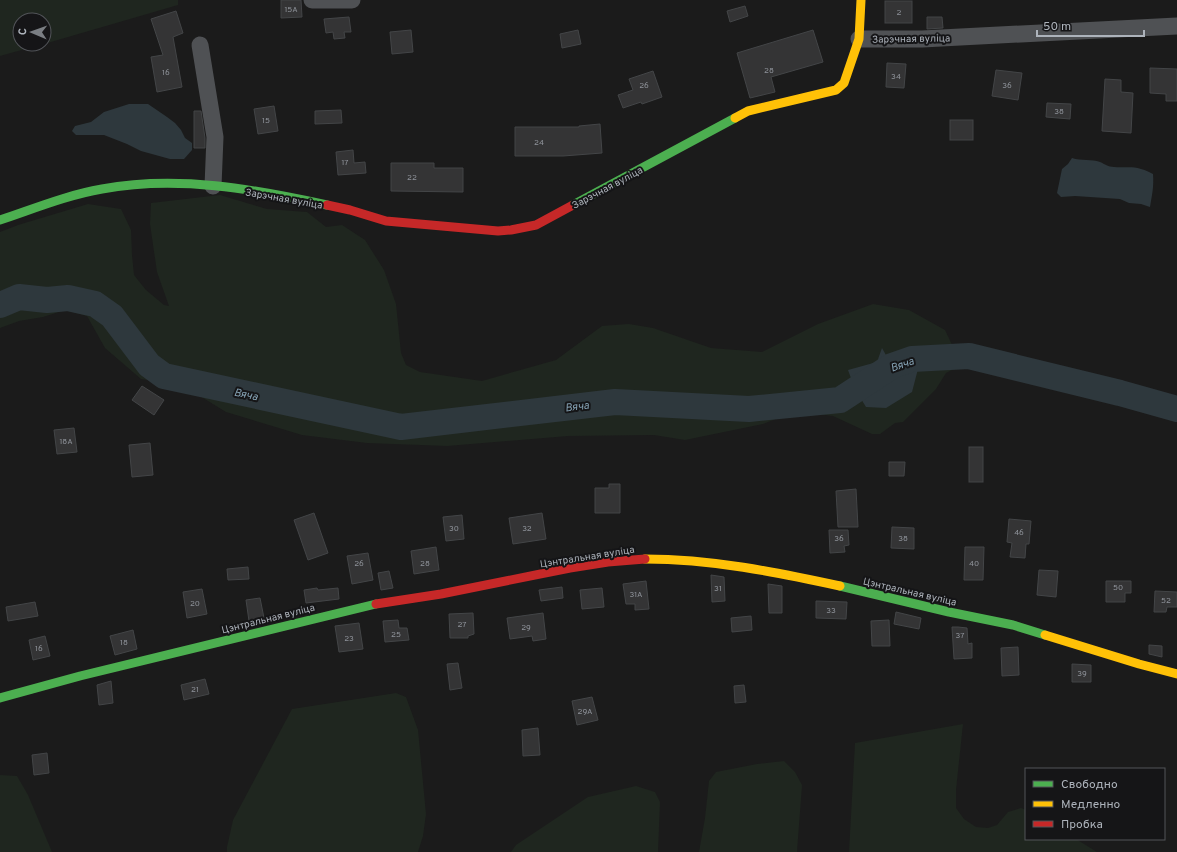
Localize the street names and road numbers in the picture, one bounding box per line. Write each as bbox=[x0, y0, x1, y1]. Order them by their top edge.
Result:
street label: Зарэчная вуліца bbox=[872, 32, 950, 47]
street label: Зарэчная вуліца bbox=[570, 164, 645, 212]
street label: Зарэчная вуліца bbox=[244, 186, 323, 213]
street label: Цэнтральная вуліца bbox=[539, 544, 635, 571]
street label: Цэнтральная вуліца bbox=[862, 575, 958, 610]
street label: Цэнтральная вуліца bbox=[220, 602, 316, 637]

